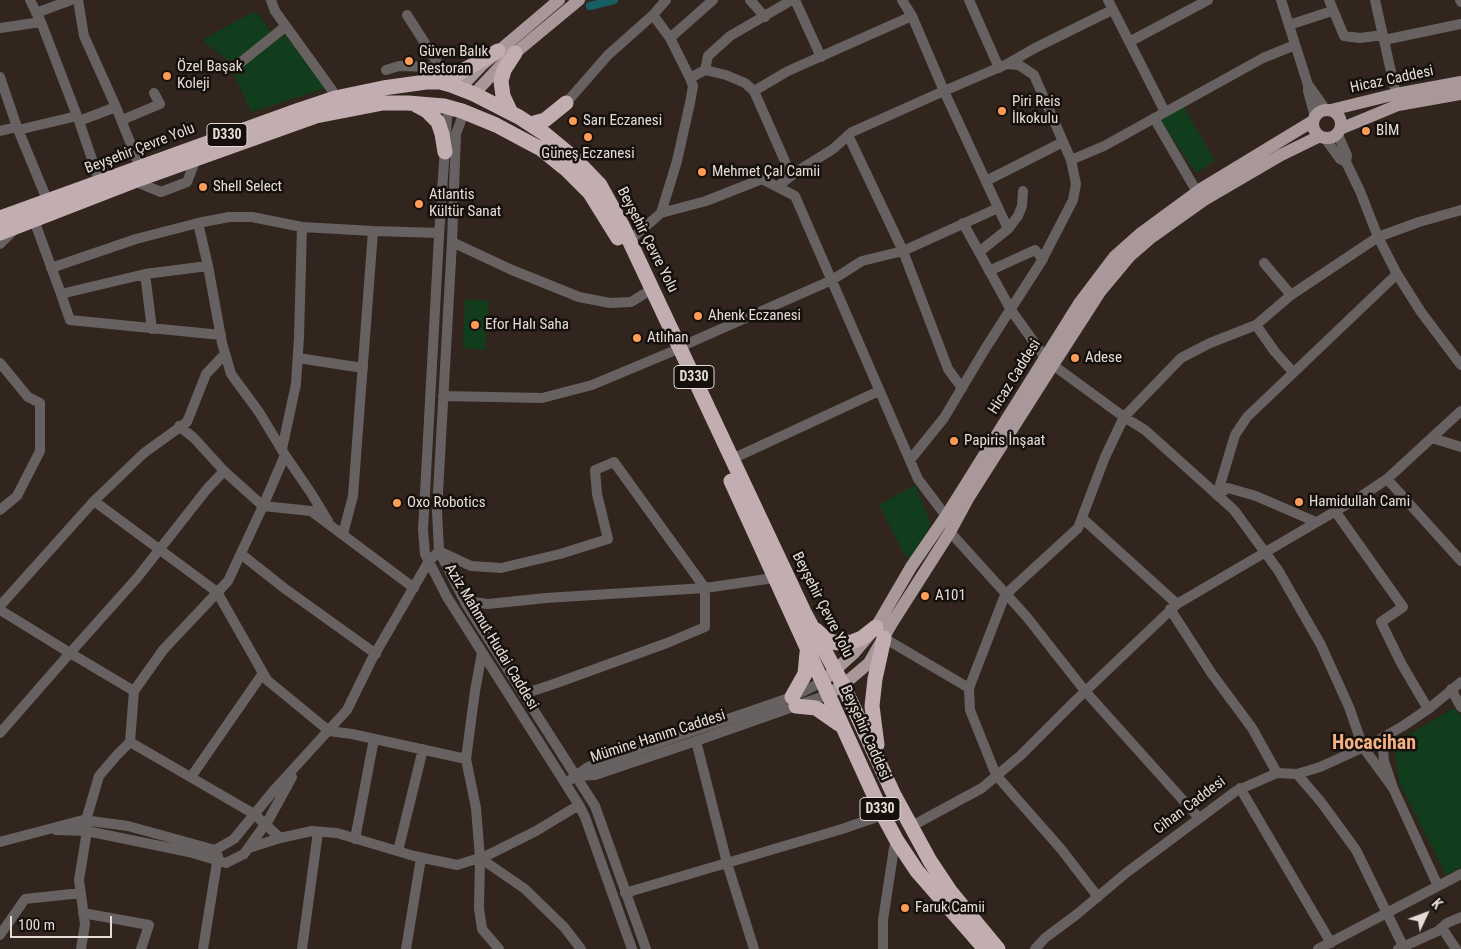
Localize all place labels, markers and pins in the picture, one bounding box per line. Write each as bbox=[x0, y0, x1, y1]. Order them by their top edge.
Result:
place label: Güven Balık Restoran bbox=[419, 43, 488, 78]
marker: Güven Balık Restoran bbox=[403, 55, 415, 67]
place label: Özel Başak Koleji bbox=[177, 58, 243, 93]
marker: Özel Başak Koleji bbox=[161, 70, 173, 82]
place label: Piri Reis İlkokulu bbox=[1012, 93, 1060, 128]
marker: Piri Reis İlkokulu bbox=[996, 105, 1008, 117]
place label: Sarı Eczanesi bbox=[583, 112, 662, 130]
marker: Sarı Eczanesi bbox=[567, 115, 579, 127]
place label: BİM bbox=[1376, 122, 1399, 140]
marker: BİM bbox=[1360, 125, 1372, 137]
marker: Güneş Eczanesi bbox=[582, 131, 594, 143]
place label: Güneş Eczanesi bbox=[541, 145, 635, 163]
place label: Mehmet Çal Camii bbox=[712, 163, 820, 181]
marker: Mehmet Çal Camii bbox=[696, 166, 708, 178]
place label: Shell Select bbox=[213, 178, 282, 196]
marker: Shell Select bbox=[197, 181, 209, 193]
place label: Atlantis Kültür Sanat bbox=[429, 186, 501, 221]
marker: Atlantis Kültür Sanat bbox=[413, 198, 425, 210]
place label: Ahenk Eczanesi bbox=[708, 307, 801, 325]
marker: Ahenk Eczanesi bbox=[692, 310, 704, 322]
place label: Efor Halı Saha bbox=[485, 316, 569, 334]
marker: Efor Halı Saha bbox=[469, 319, 481, 331]
place label: Atlıhan bbox=[647, 329, 689, 347]
marker: Atlıhan bbox=[631, 332, 643, 344]
place label: Adese bbox=[1085, 349, 1122, 367]
marker: Adese bbox=[1069, 352, 1081, 364]
place label: Papiris İnşaat bbox=[964, 432, 1045, 450]
marker: Papiris İnşaat bbox=[948, 435, 960, 447]
place label: Hamidullah Cami bbox=[1309, 493, 1410, 511]
place label: Oxo Robotics bbox=[407, 494, 485, 512]
marker: Hamidullah Cami bbox=[1293, 496, 1305, 508]
marker: Oxo Robotics bbox=[391, 497, 403, 509]
place label: A101 bbox=[935, 587, 966, 605]
marker: A101 bbox=[919, 590, 931, 602]
place label: Faruk Camii bbox=[915, 899, 985, 917]
marker: Faruk Camii bbox=[899, 902, 911, 914]

